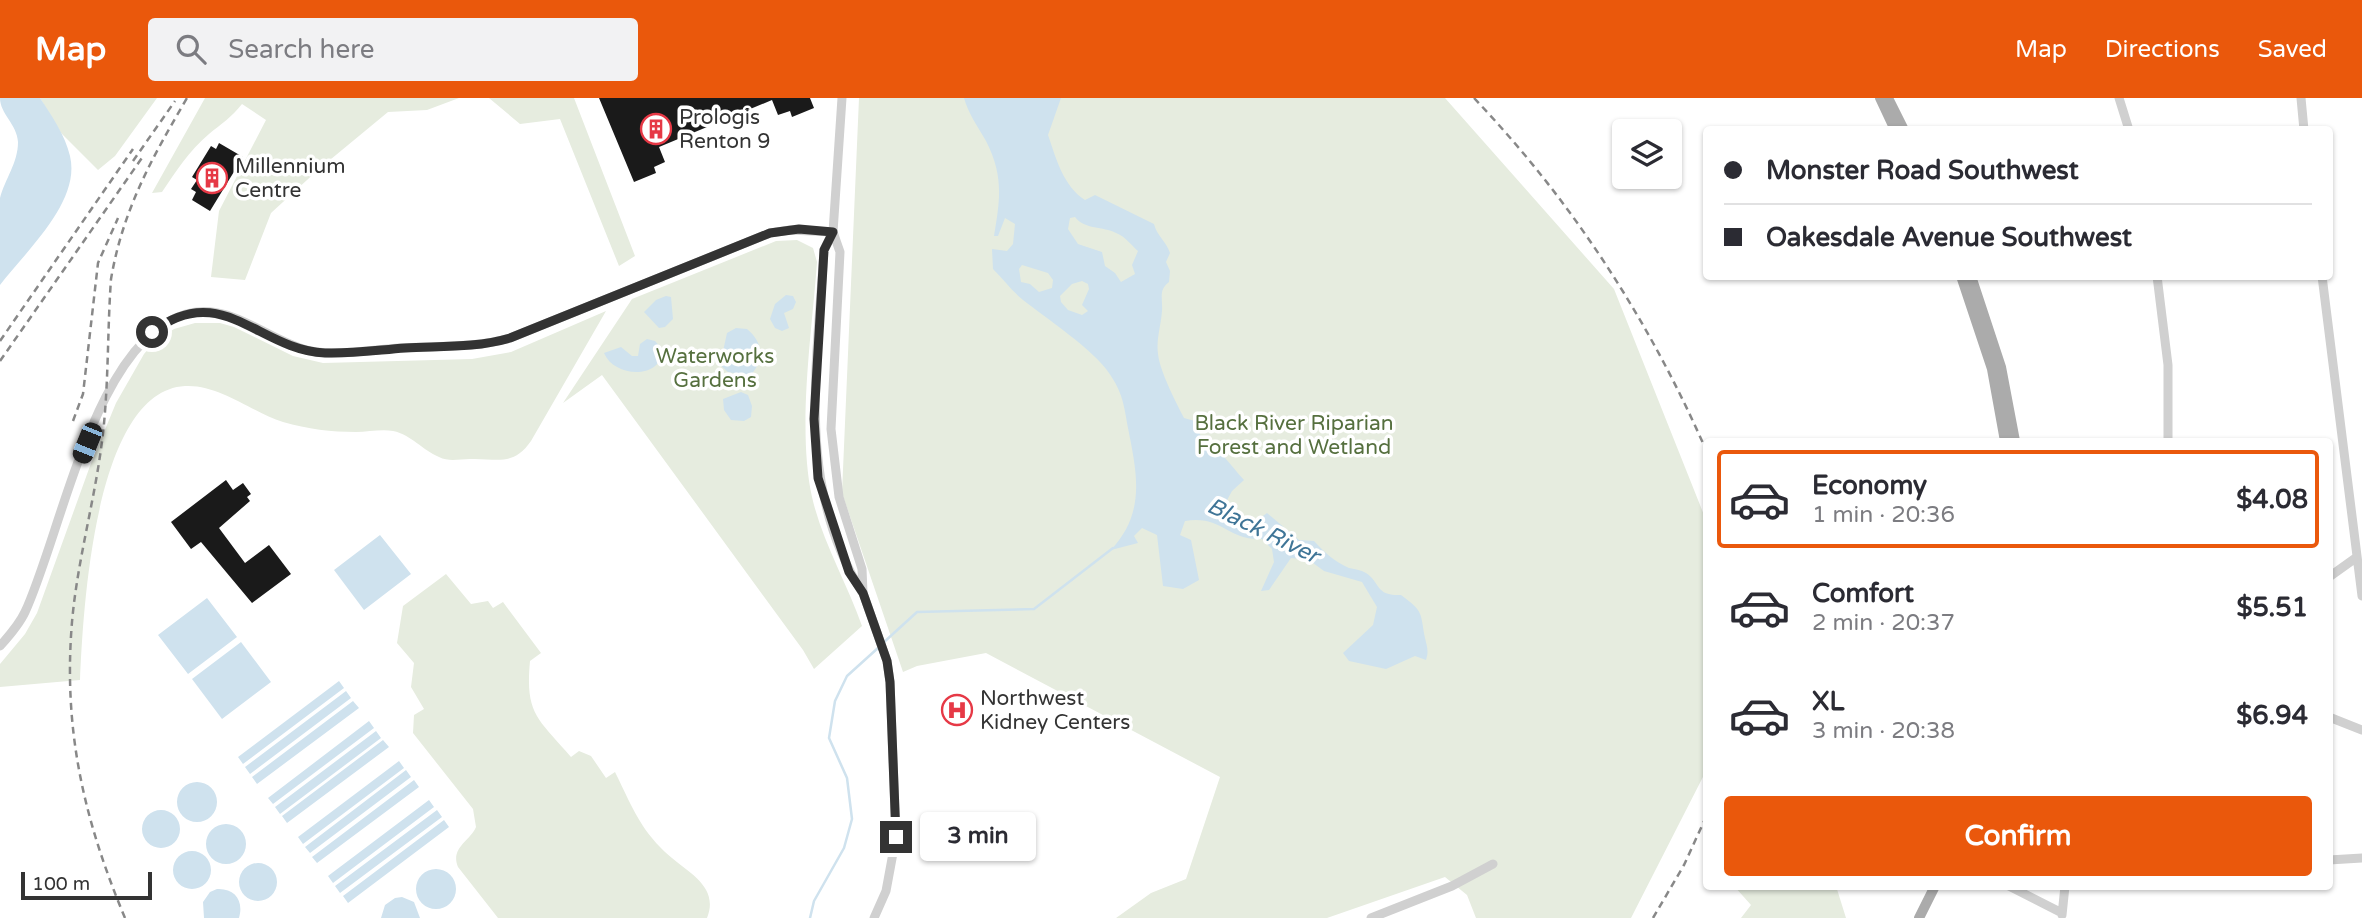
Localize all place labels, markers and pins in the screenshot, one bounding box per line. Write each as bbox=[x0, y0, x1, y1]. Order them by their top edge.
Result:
place label: Prologis Renton 9 bbox=[679, 105, 770, 154]
building icon: Prologis Renton 9 bbox=[639, 112, 673, 146]
place label: Millennium Centre bbox=[235, 154, 346, 203]
building icon: Millennium Centre bbox=[195, 161, 229, 195]
place label: Northwest Kidney Centers bbox=[980, 686, 1130, 735]
hospital icon: Northwest Kidney Centers bbox=[940, 693, 974, 727]

